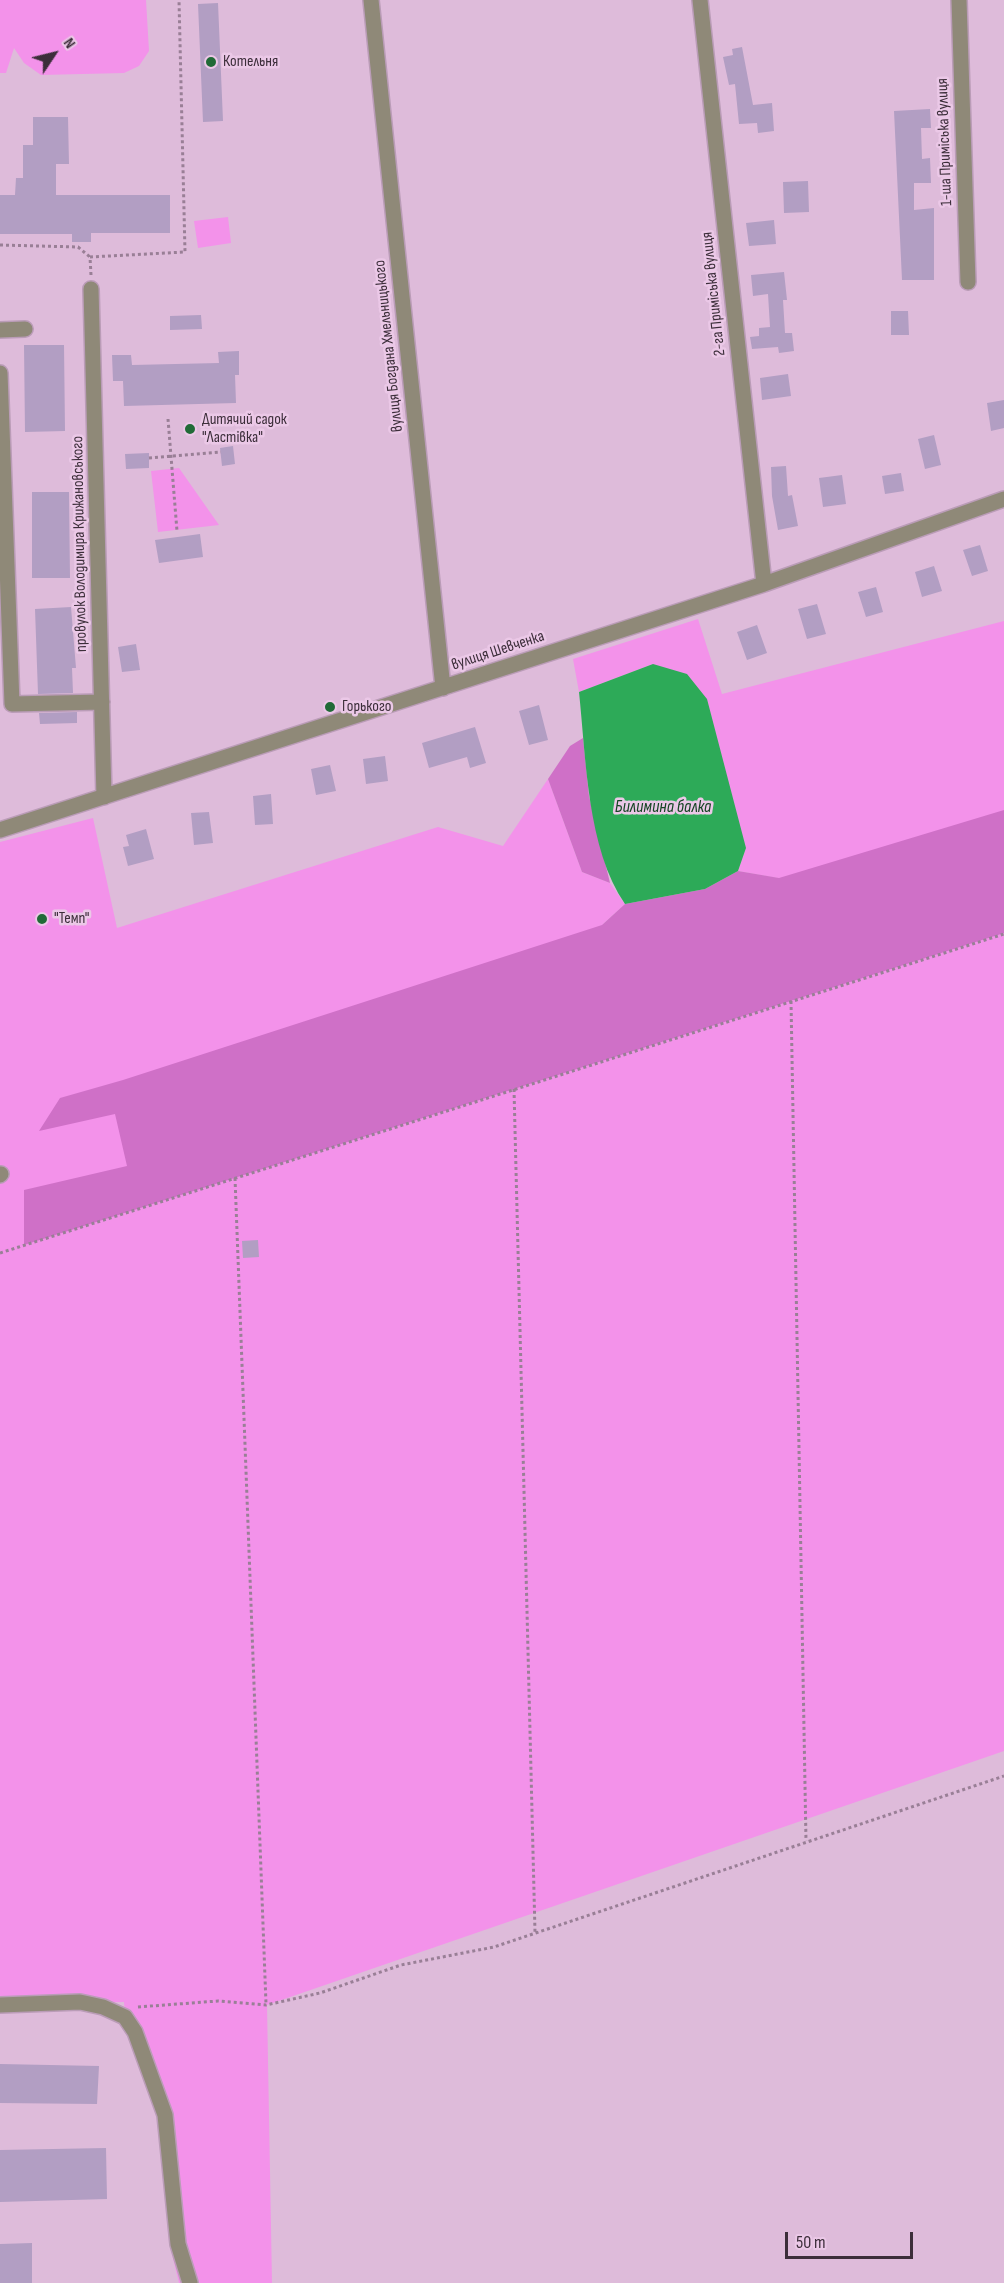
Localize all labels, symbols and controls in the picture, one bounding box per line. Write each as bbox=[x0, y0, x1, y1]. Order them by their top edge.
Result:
north arrow bbox=[24, 24, 84, 84]
text: N bbox=[59, 34, 79, 52]
place label: Котельня bbox=[223, 52, 278, 72]
marker: Котельня bbox=[204, 55, 218, 69]
street label: 1-ша Приміська вулиця bbox=[933, 78, 957, 206]
street label: 2-га Приміська вулиця bbox=[698, 231, 730, 357]
street label: вулиця Богдана Хмельницького bbox=[370, 259, 408, 433]
place label: Дитячий садок "Ластівка" bbox=[202, 410, 287, 448]
marker: Дитячий садок "Ластівка" bbox=[183, 422, 197, 436]
street label: провулок Володимира Крижановського bbox=[69, 436, 91, 652]
street label: вулиця Шевченка bbox=[449, 627, 547, 675]
place label: Горького bbox=[342, 697, 391, 717]
marker: Горького bbox=[323, 700, 337, 714]
water label: Билимина балка bbox=[615, 796, 711, 818]
place label: "Темп" bbox=[54, 909, 89, 929]
marker: "Темп" bbox=[35, 912, 49, 926]
scale bar bbox=[788, 2220, 916, 2258]
text: 50 m bbox=[796, 2232, 826, 2253]

